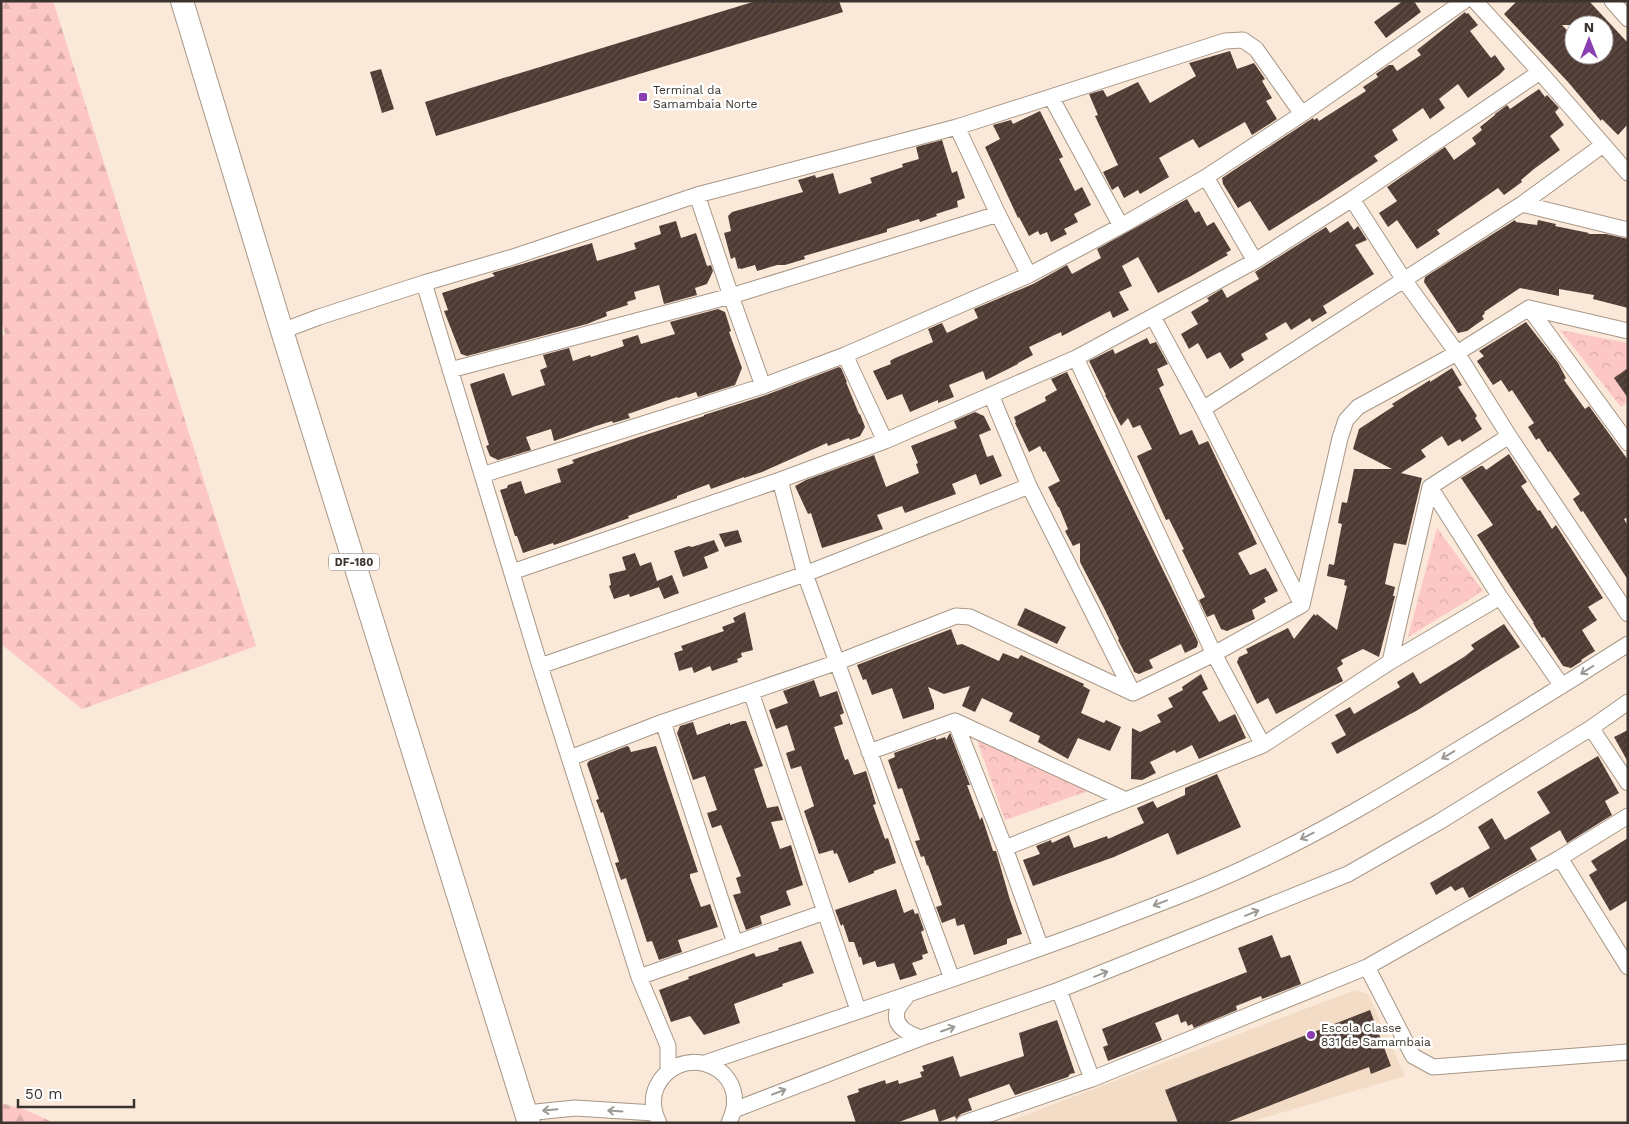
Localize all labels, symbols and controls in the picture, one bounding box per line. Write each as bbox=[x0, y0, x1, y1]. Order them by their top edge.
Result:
north arrow bbox=[1564, 15, 1614, 65]
text: N bbox=[1584, 19, 1594, 35]
place label: Terminal da Samambaia Norte bbox=[653, 83, 758, 111]
marker: Terminal da Samambaia Norte bbox=[637, 91, 649, 103]
road number: DF-180 bbox=[329, 554, 379, 570]
one-way arrow bbox=[1580, 666, 1594, 676]
one-way arrow bbox=[1442, 751, 1456, 761]
one-way arrow bbox=[1300, 831, 1315, 841]
one-way arrow bbox=[1152, 900, 1167, 909]
one-way arrow bbox=[1243, 908, 1259, 917]
one-way arrow bbox=[1093, 968, 1108, 978]
place label: Escola Classe 831 de Samambaia bbox=[1321, 1021, 1431, 1049]
one-way arrow bbox=[940, 1023, 956, 1033]
marker: Escola Classe 831 de Samambaia bbox=[1305, 1029, 1317, 1041]
scale bar bbox=[18, 1076, 134, 1108]
text: 50 m bbox=[25, 1085, 62, 1103]
one-way arrow bbox=[771, 1087, 787, 1096]
one-way arrow bbox=[543, 1105, 559, 1115]
one-way arrow bbox=[607, 1106, 623, 1115]

